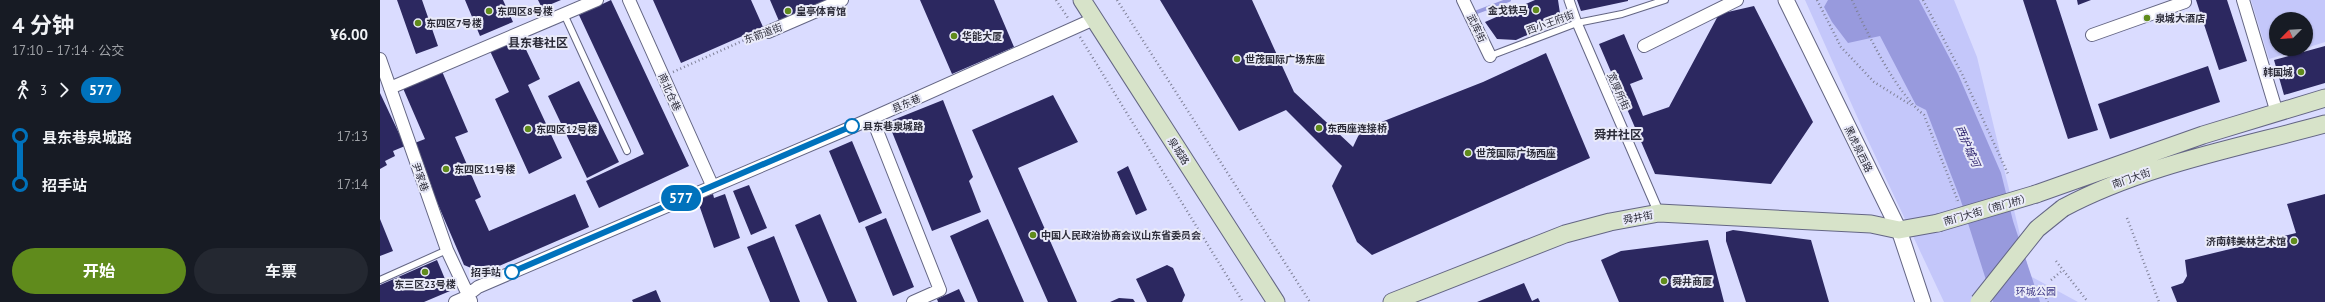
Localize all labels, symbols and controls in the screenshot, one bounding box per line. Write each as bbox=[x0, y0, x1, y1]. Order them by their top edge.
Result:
place label: 金戈铁马 bbox=[1487, 4, 1528, 17]
place label: 东四区8号楼 bbox=[497, 5, 553, 18]
place label: 皇亭体育馆 bbox=[796, 5, 846, 18]
marker: 金戈铁马 bbox=[1531, 5, 1541, 15]
marker: 东四区8号楼 bbox=[484, 6, 494, 16]
marker: 皇亭体育馆 bbox=[783, 6, 793, 16]
street label: 西小王府街 bbox=[1524, 8, 1576, 37]
text: 4 分钟 bbox=[12, 11, 74, 39]
street label: 武库街 bbox=[1464, 12, 1489, 45]
place label: 泉城大酒店 bbox=[2155, 12, 2205, 25]
north arrow bbox=[2269, 12, 2313, 56]
map controls bbox=[2269, 12, 2313, 56]
marker: 泉城大酒店 bbox=[2142, 13, 2152, 23]
place label: 东四区7号楼 bbox=[426, 17, 482, 30]
marker: 东四区7号楼 bbox=[413, 18, 423, 28]
street label: 东箭道街 bbox=[742, 21, 784, 46]
text: ¥6.00 bbox=[330, 25, 368, 44]
place label: 华能大厦 bbox=[962, 30, 1002, 43]
marker: 华能大厦 bbox=[949, 31, 959, 41]
district label: 县东巷社区 bbox=[508, 35, 568, 50]
text: 17:10 – 17:14 · 公交 bbox=[12, 42, 124, 59]
place label: 世茂国际广场东座 bbox=[1245, 53, 1325, 66]
marker: 世茂国际广场东座 bbox=[1232, 54, 1242, 64]
place label: 韩国城 bbox=[2263, 66, 2293, 79]
marker: 韩国城 bbox=[2296, 67, 2306, 77]
street label: 宽厚所街 bbox=[1604, 70, 1633, 112]
street label: 南北仓巷 bbox=[655, 71, 684, 113]
icon: walk bbox=[12, 79, 34, 101]
icon: forward bbox=[53, 79, 75, 101]
text: 577 bbox=[89, 81, 113, 99]
text: 3 bbox=[40, 82, 47, 99]
street label: 县东巷 bbox=[890, 92, 923, 115]
marker: 县东巷泉城路 bbox=[844, 118, 860, 134]
place label: 县东巷泉城路 bbox=[863, 120, 924, 133]
place label: 东西座连接桥 bbox=[1327, 122, 1387, 135]
place label: 东四区12号楼 bbox=[536, 123, 597, 136]
marker: 东西座连接桥 bbox=[1314, 123, 1324, 133]
water label: 西护城河 bbox=[1953, 123, 1984, 171]
marker: 东四区12号楼 bbox=[523, 124, 533, 134]
street label: 黑虎泉西路 bbox=[1842, 124, 1875, 175]
district label: 舜井社区 bbox=[1594, 127, 1642, 142]
text: 县东巷泉城路 bbox=[42, 128, 132, 147]
text: 17:13 bbox=[337, 128, 368, 145]
street label: 泉城路 bbox=[1165, 135, 1192, 167]
place label: 世茂国际广场西座 bbox=[1476, 147, 1556, 160]
marker: 世茂国际广场西座 bbox=[1463, 148, 1473, 158]
street label: 尹家巷 bbox=[409, 161, 432, 193]
place label: 东四区11号楼 bbox=[454, 163, 515, 176]
marker: 东四区11号楼 bbox=[441, 164, 451, 174]
street label: 南门大街 bbox=[2110, 166, 2152, 191]
text: 招手站 bbox=[42, 176, 87, 195]
text: 17:14 bbox=[337, 176, 368, 193]
line badge: 577 bbox=[658, 185, 704, 211]
text: 577 bbox=[669, 189, 693, 207]
street label: 南门大街（南门桥） bbox=[1942, 191, 2032, 228]
street label: 舜井街 bbox=[1622, 208, 1654, 227]
place label: 中国人民政治协商会议山东省委员会 bbox=[1041, 229, 1201, 242]
marker: 中国人民政治协商会议山东省委员会 bbox=[1028, 230, 1038, 240]
place label: 济南韩美林艺术馆 bbox=[2206, 235, 2286, 248]
marker: 济南韩美林艺术馆 bbox=[2289, 236, 2299, 246]
button: 开始 bbox=[12, 248, 186, 294]
button: 车票 bbox=[194, 248, 368, 294]
marker: 招手站 bbox=[504, 264, 520, 280]
place label: 招手站 bbox=[470, 266, 501, 279]
marker: 东三区23号楼 bbox=[420, 267, 430, 277]
place label: 舜井商厦 bbox=[1672, 275, 1712, 288]
marker: 舜井商厦 bbox=[1659, 276, 1669, 286]
place label: 东三区23号楼 bbox=[394, 278, 456, 291]
park label: 环城公园 bbox=[2016, 285, 2056, 298]

